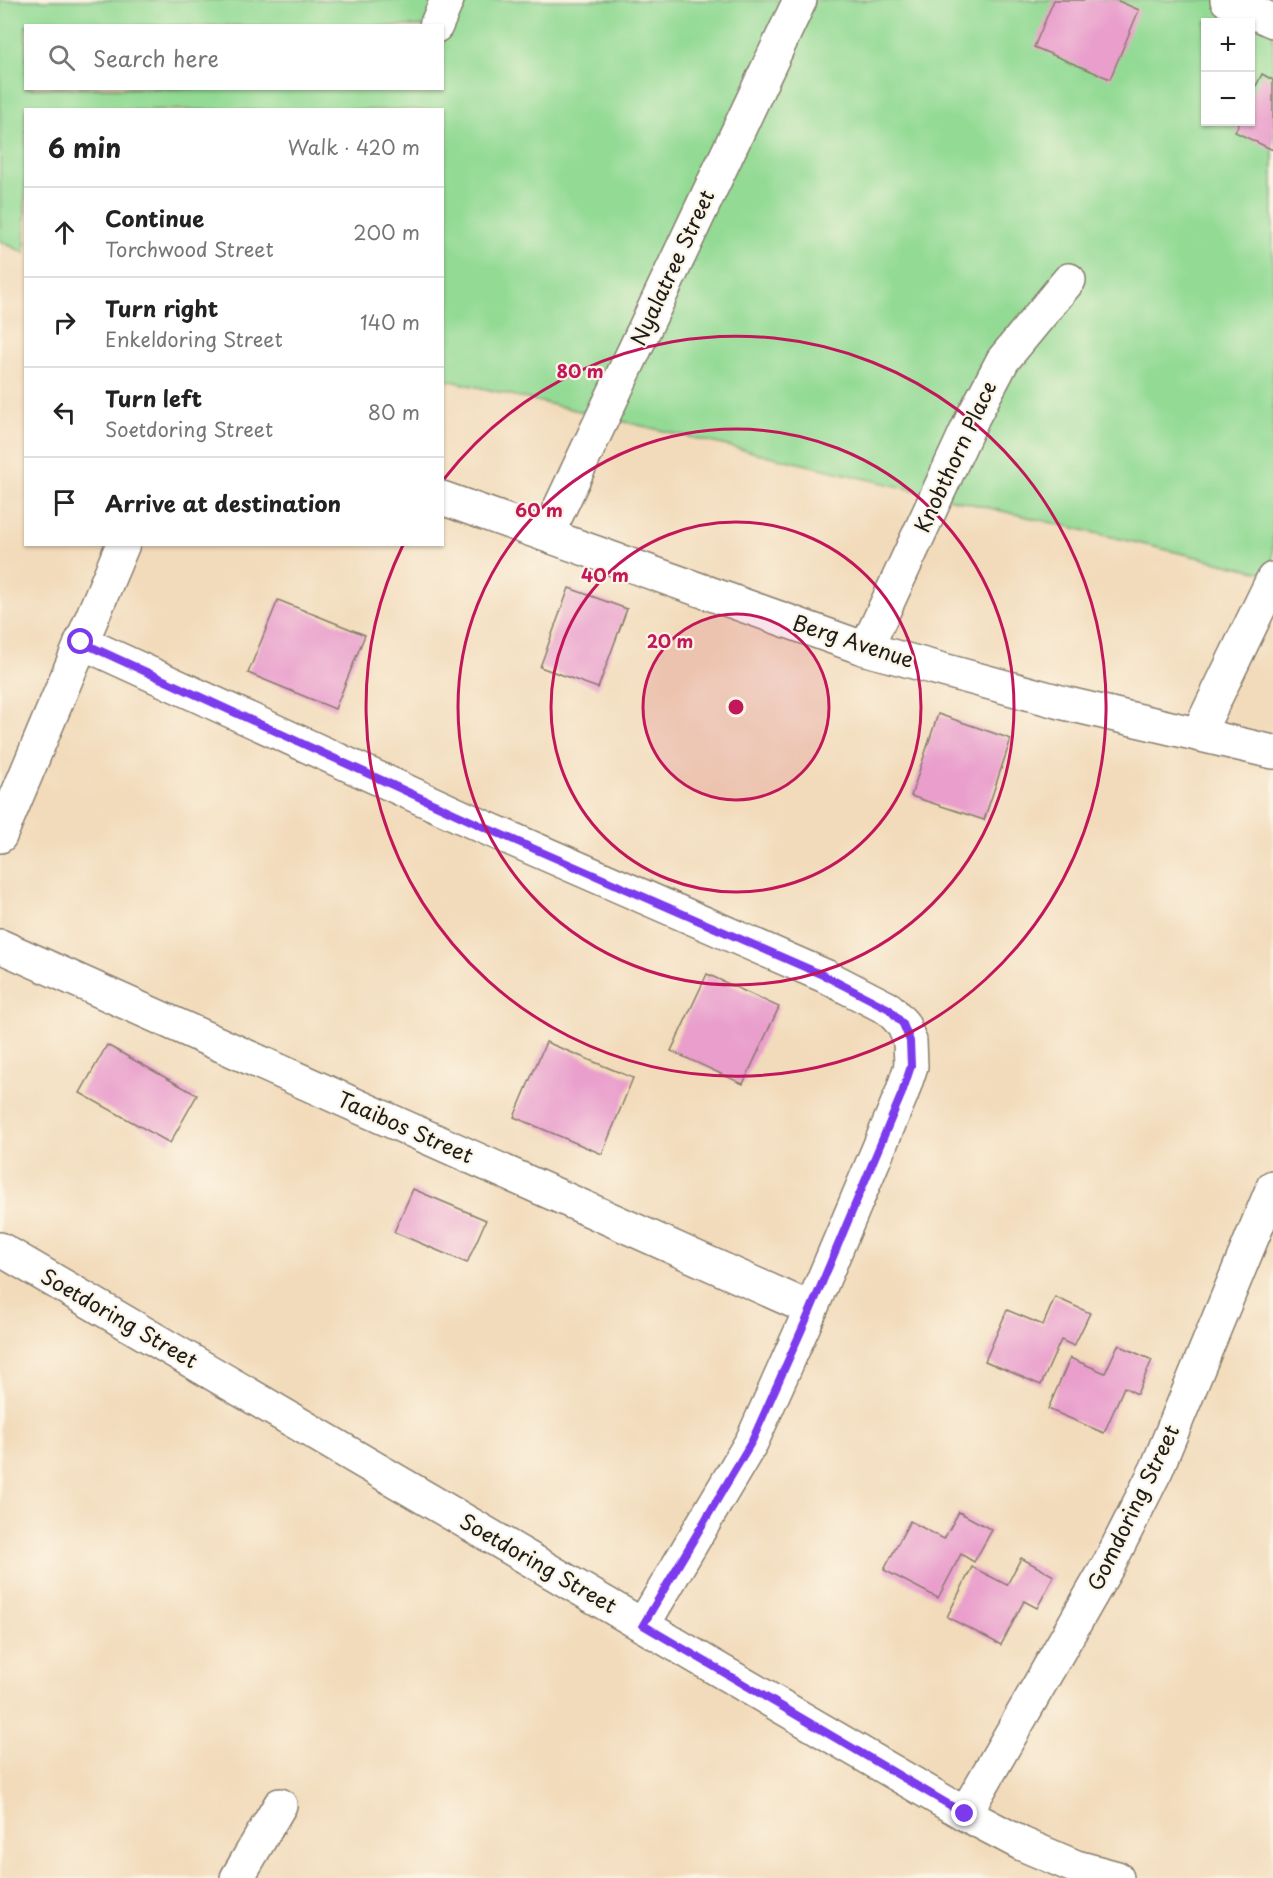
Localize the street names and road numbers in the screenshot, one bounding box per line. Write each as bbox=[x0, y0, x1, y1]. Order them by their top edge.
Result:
street label: Nyalatree Street bbox=[621, 184, 721, 350]
street label: Knobthorn Place bbox=[905, 375, 1003, 537]
street label: Berg Avenue bbox=[789, 605, 918, 675]
street label: Taaibos Street bbox=[333, 1082, 479, 1170]
street label: Soetdoring Street bbox=[36, 1259, 204, 1375]
street label: Gomdoring Street bbox=[1078, 1419, 1186, 1596]
street label: Soetdoring Street bbox=[455, 1504, 623, 1620]

